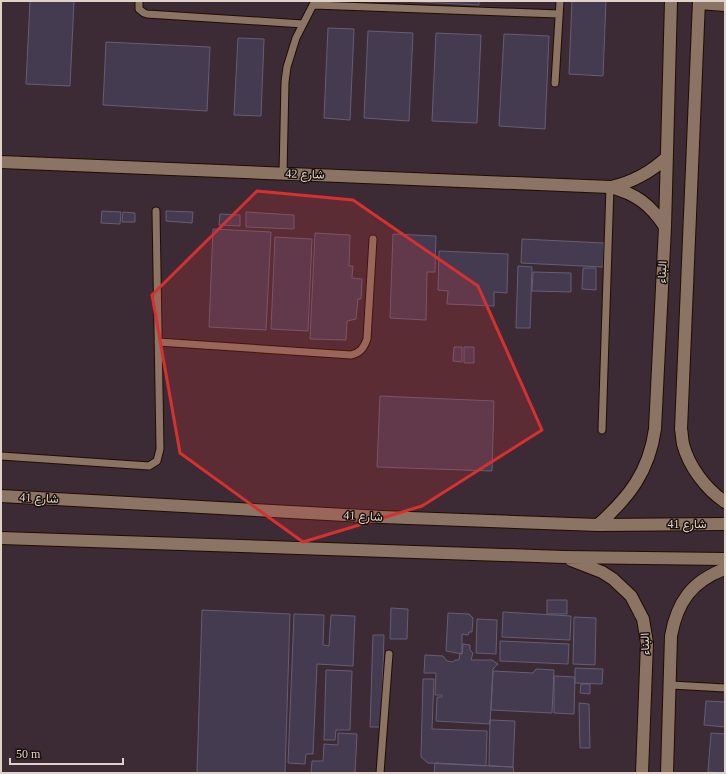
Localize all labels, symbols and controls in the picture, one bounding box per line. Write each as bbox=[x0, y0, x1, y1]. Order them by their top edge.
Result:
street label: شارع 42 bbox=[285, 166, 325, 184]
street label: البناء bbox=[654, 260, 670, 284]
street label: شارع 41 bbox=[19, 490, 59, 508]
street label: شارع 41 bbox=[343, 508, 383, 526]
street label: شارع 41 bbox=[667, 517, 707, 533]
street label: البناء bbox=[638, 633, 652, 655]
scale bar bbox=[10, 740, 123, 766]
text: 50 m bbox=[16, 747, 41, 761]

